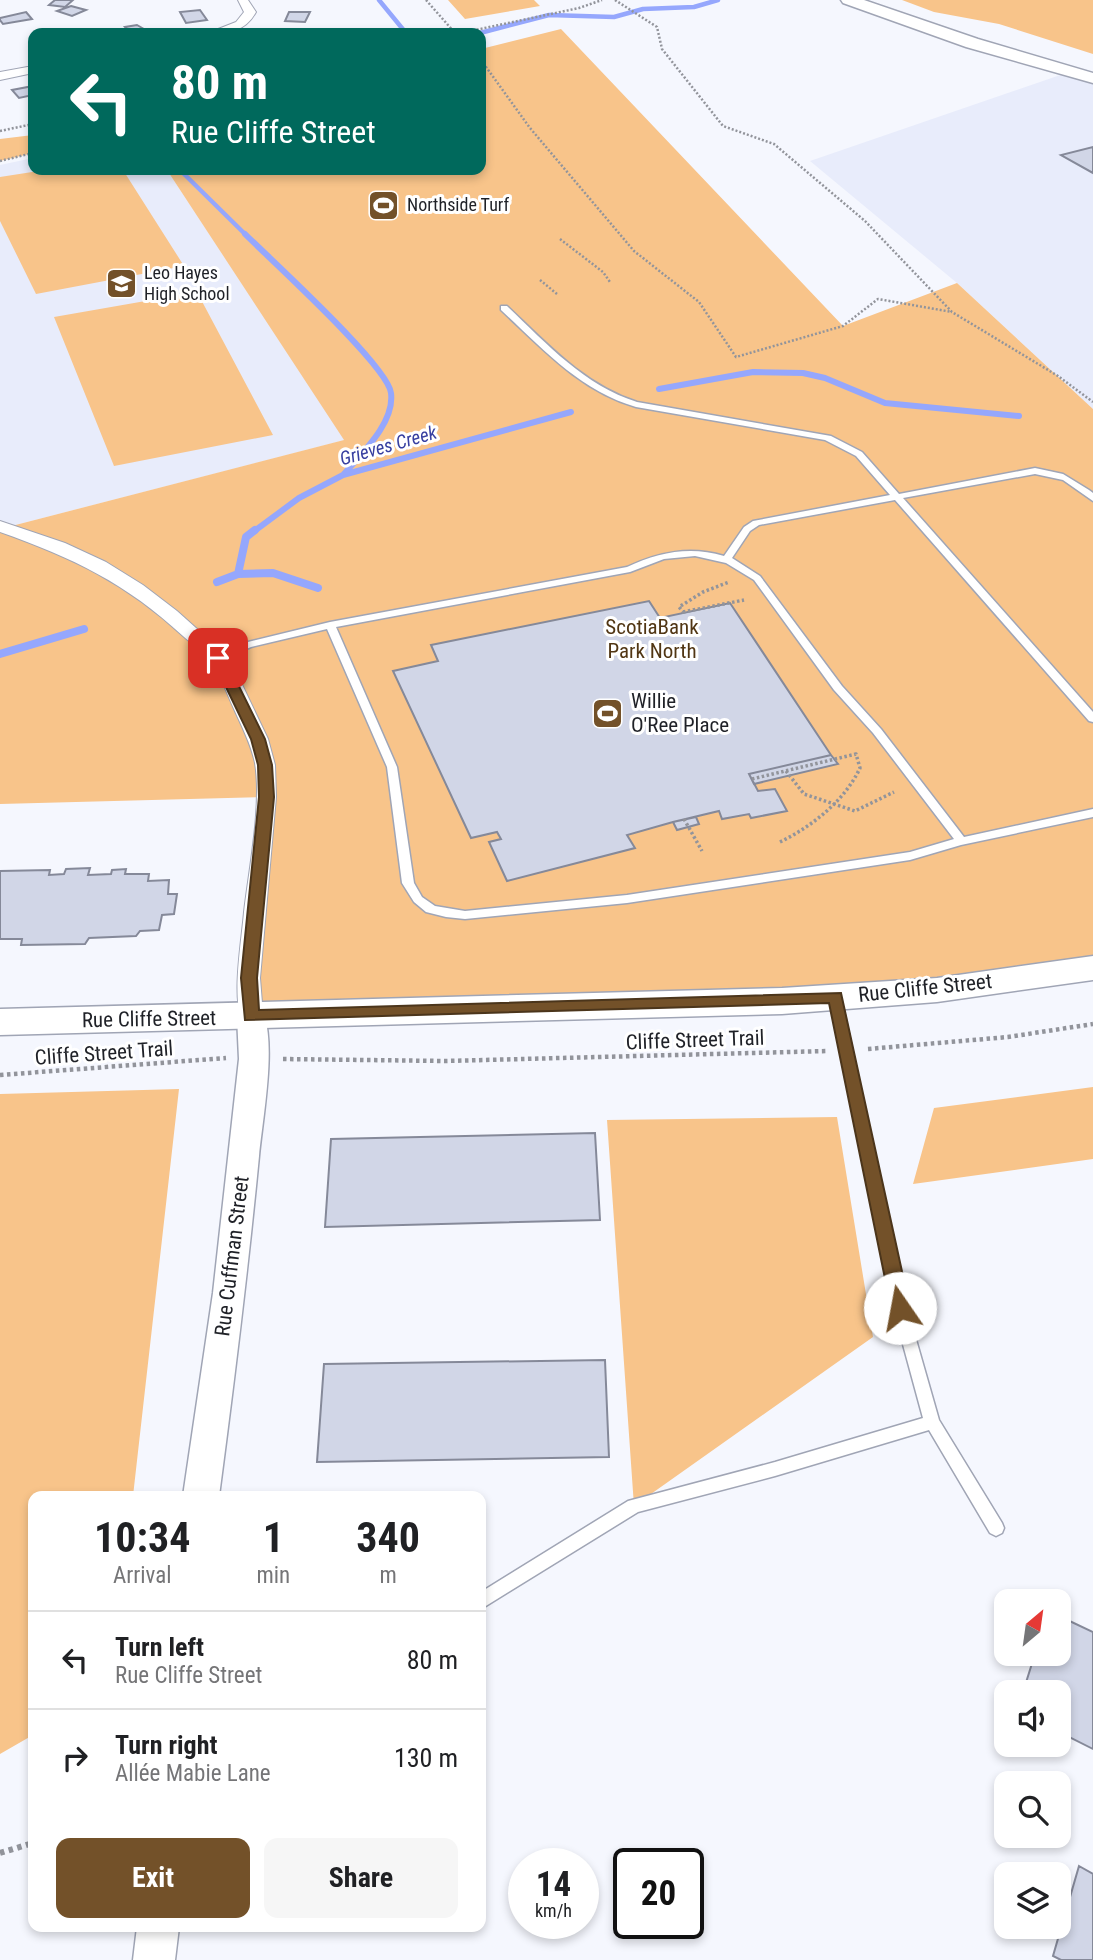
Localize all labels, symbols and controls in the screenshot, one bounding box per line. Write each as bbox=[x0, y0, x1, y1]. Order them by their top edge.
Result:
text: 80 m bbox=[171, 54, 268, 111]
icon: left bbox=[56, 56, 147, 147]
text: Rue Cliffe Street bbox=[171, 113, 376, 151]
sports icon: Northside Turf bbox=[367, 188, 401, 222]
place label: Northside Turf bbox=[407, 194, 509, 215]
place label: Leo Hayes High School bbox=[144, 262, 230, 304]
school or university icon: Leo Hayes High School bbox=[104, 266, 138, 300]
water label: Grieves Creek bbox=[337, 420, 440, 470]
park label: ScotiaBank Park North bbox=[605, 615, 699, 663]
pin bbox=[188, 628, 248, 688]
icon: arrive bbox=[199, 639, 237, 677]
place label: Willie O'Ree Place bbox=[631, 689, 729, 737]
sports icon: Willie O'Ree Place bbox=[591, 696, 625, 730]
street label: Rue Cliffe Street bbox=[857, 969, 993, 1007]
street label: Rue Cliffe Street bbox=[82, 1006, 216, 1032]
street label: Cliffe Street Trail bbox=[625, 1026, 765, 1054]
street label: Cliffe Street Trail bbox=[34, 1036, 174, 1070]
street label: Rue Cuffman Street bbox=[210, 1174, 254, 1338]
position arrow bbox=[863, 1271, 937, 1345]
text: 10:34 bbox=[94, 1513, 190, 1562]
text: 1 bbox=[263, 1513, 284, 1562]
text: 340 bbox=[356, 1513, 420, 1562]
text: Arrival bbox=[113, 1562, 171, 1589]
text: min bbox=[256, 1562, 290, 1589]
text: m bbox=[379, 1562, 397, 1589]
north arrow bbox=[994, 1589, 1071, 1666]
map controls bbox=[994, 1589, 1071, 1939]
text: Turn left bbox=[115, 1632, 204, 1662]
icon: left bbox=[56, 1641, 94, 1679]
text: 80 m bbox=[407, 1645, 458, 1675]
text: Rue Cliffe Street bbox=[115, 1662, 262, 1689]
button: sound bbox=[994, 1680, 1071, 1757]
text: Turn right bbox=[115, 1730, 217, 1760]
icon: right bbox=[56, 1739, 94, 1777]
text: 130 m bbox=[394, 1743, 458, 1773]
text: Allée Mabie Lane bbox=[115, 1760, 271, 1787]
button: search bbox=[994, 1771, 1071, 1848]
button: Exit bbox=[56, 1838, 250, 1918]
button: Share bbox=[264, 1838, 458, 1918]
speed limit sign: 20 bbox=[613, 1848, 704, 1939]
button: layers bbox=[994, 1862, 1071, 1939]
text: 14 bbox=[536, 1864, 571, 1905]
text: km/h bbox=[535, 1900, 572, 1921]

